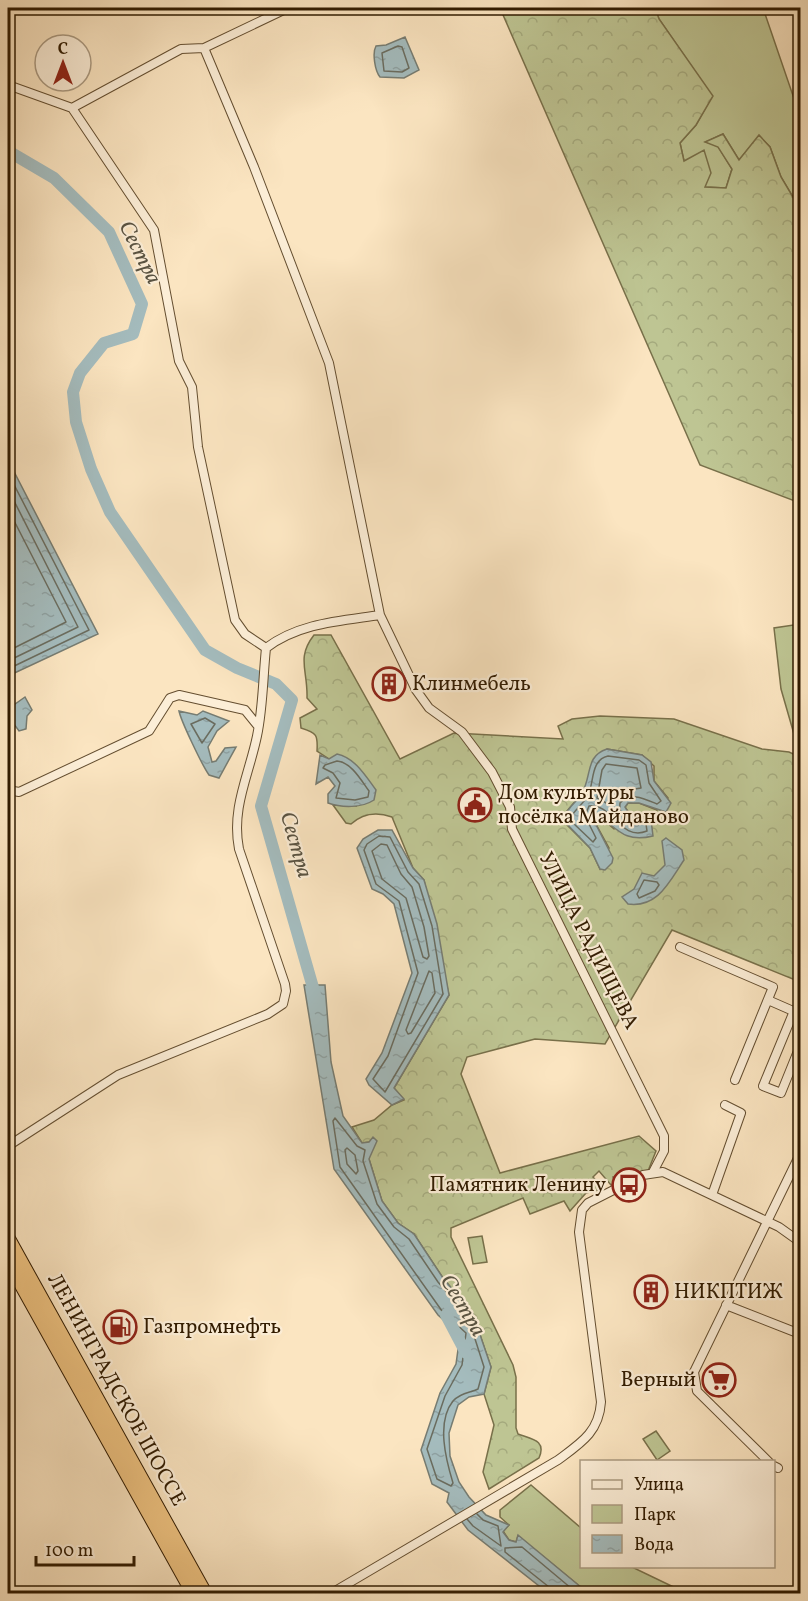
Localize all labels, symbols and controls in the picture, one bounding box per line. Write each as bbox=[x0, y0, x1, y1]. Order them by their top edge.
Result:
north arrow bbox=[33, 33, 93, 93]
text: С bbox=[58, 39, 68, 61]
water label: Сестра bbox=[110, 216, 168, 290]
building icon: Клинмебель bbox=[371, 666, 407, 702]
place label: Клинмебель bbox=[412, 670, 531, 699]
place label: Дом культуры посёлка Майданово bbox=[498, 779, 689, 832]
public building icon: Дом культуры посёлка Майданово bbox=[457, 787, 493, 823]
water label: Сестра bbox=[271, 808, 319, 882]
street label: УЛИЦА РАДИЩЕВА bbox=[531, 847, 645, 1035]
bus stop icon: Памятник Ленину bbox=[611, 1167, 647, 1203]
place label: Памятник Ленину bbox=[430, 1171, 607, 1200]
street label: ЛЕНИНГРАДСКОЕ ШОССЕ bbox=[40, 1268, 192, 1512]
water label: Сестра bbox=[431, 1269, 493, 1343]
building icon: НИКПТИЖ bbox=[633, 1274, 669, 1310]
place label: НИКПТИЖ bbox=[674, 1278, 783, 1307]
fuel station icon: Газпромнефть bbox=[102, 1309, 138, 1345]
place label: Газпромнефть bbox=[143, 1313, 281, 1342]
supermarket icon: Верный bbox=[701, 1362, 737, 1398]
place label: Верный bbox=[621, 1366, 696, 1395]
legend bbox=[580, 1460, 775, 1568]
text: Улица bbox=[634, 1473, 684, 1498]
text: Парк bbox=[634, 1503, 676, 1528]
scale bar bbox=[36, 1529, 134, 1567]
text: Вода bbox=[634, 1533, 674, 1558]
text: 100 m bbox=[45, 1539, 94, 1564]

